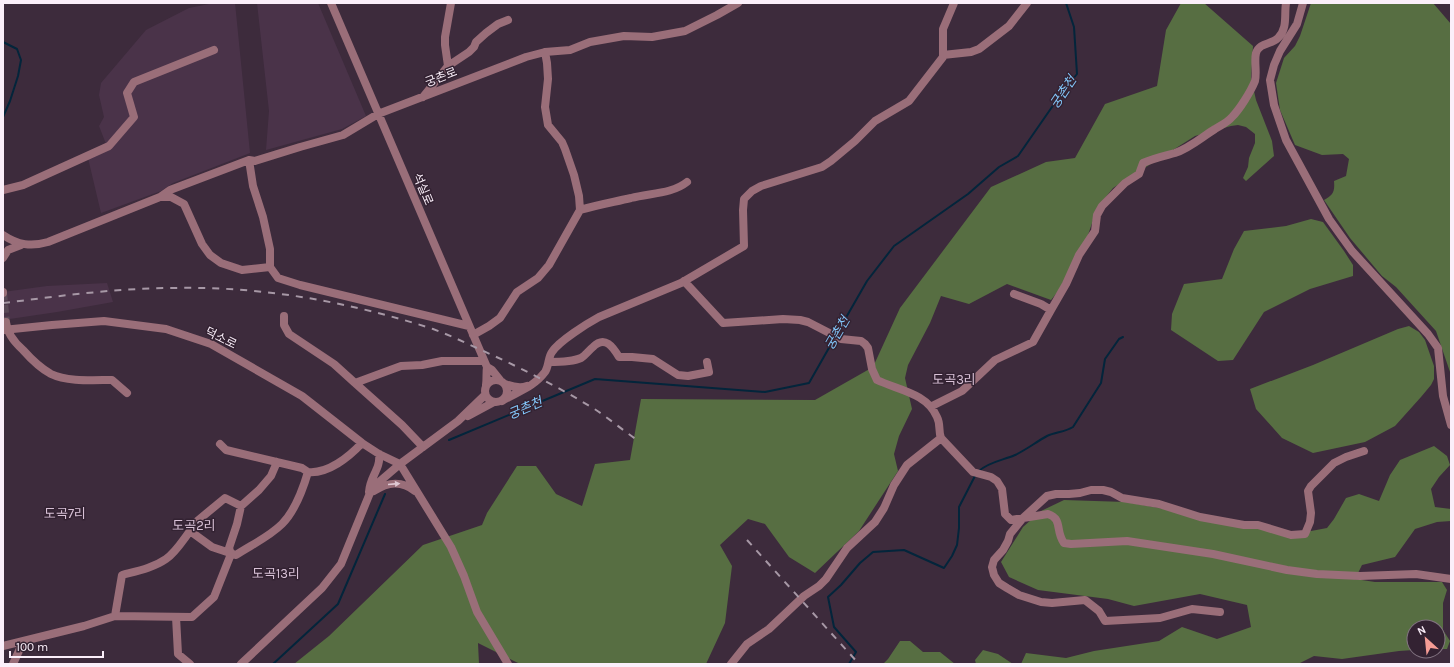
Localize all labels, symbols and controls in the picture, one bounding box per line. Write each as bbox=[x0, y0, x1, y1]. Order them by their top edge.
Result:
street label: 궁촌로 bbox=[423, 65, 459, 89]
water label: 궁촌천 bbox=[1047, 72, 1080, 111]
street label: 석실로 bbox=[410, 171, 436, 207]
water label: 궁촌천 bbox=[822, 313, 853, 352]
street label: 덕소로 bbox=[203, 324, 239, 352]
district label: 도곡3리 bbox=[932, 372, 976, 387]
water label: 궁촌천 bbox=[506, 394, 545, 422]
one-way arrow bbox=[388, 480, 400, 487]
district label: 도곡7리 bbox=[44, 506, 86, 521]
district label: 도곡2리 bbox=[172, 518, 216, 533]
district label: 도곡13리 bbox=[252, 566, 300, 581]
north arrow bbox=[1406, 619, 1446, 659]
text: N bbox=[1415, 623, 1428, 638]
scale bar bbox=[10, 633, 103, 659]
text: 100 m bbox=[16, 640, 48, 654]

